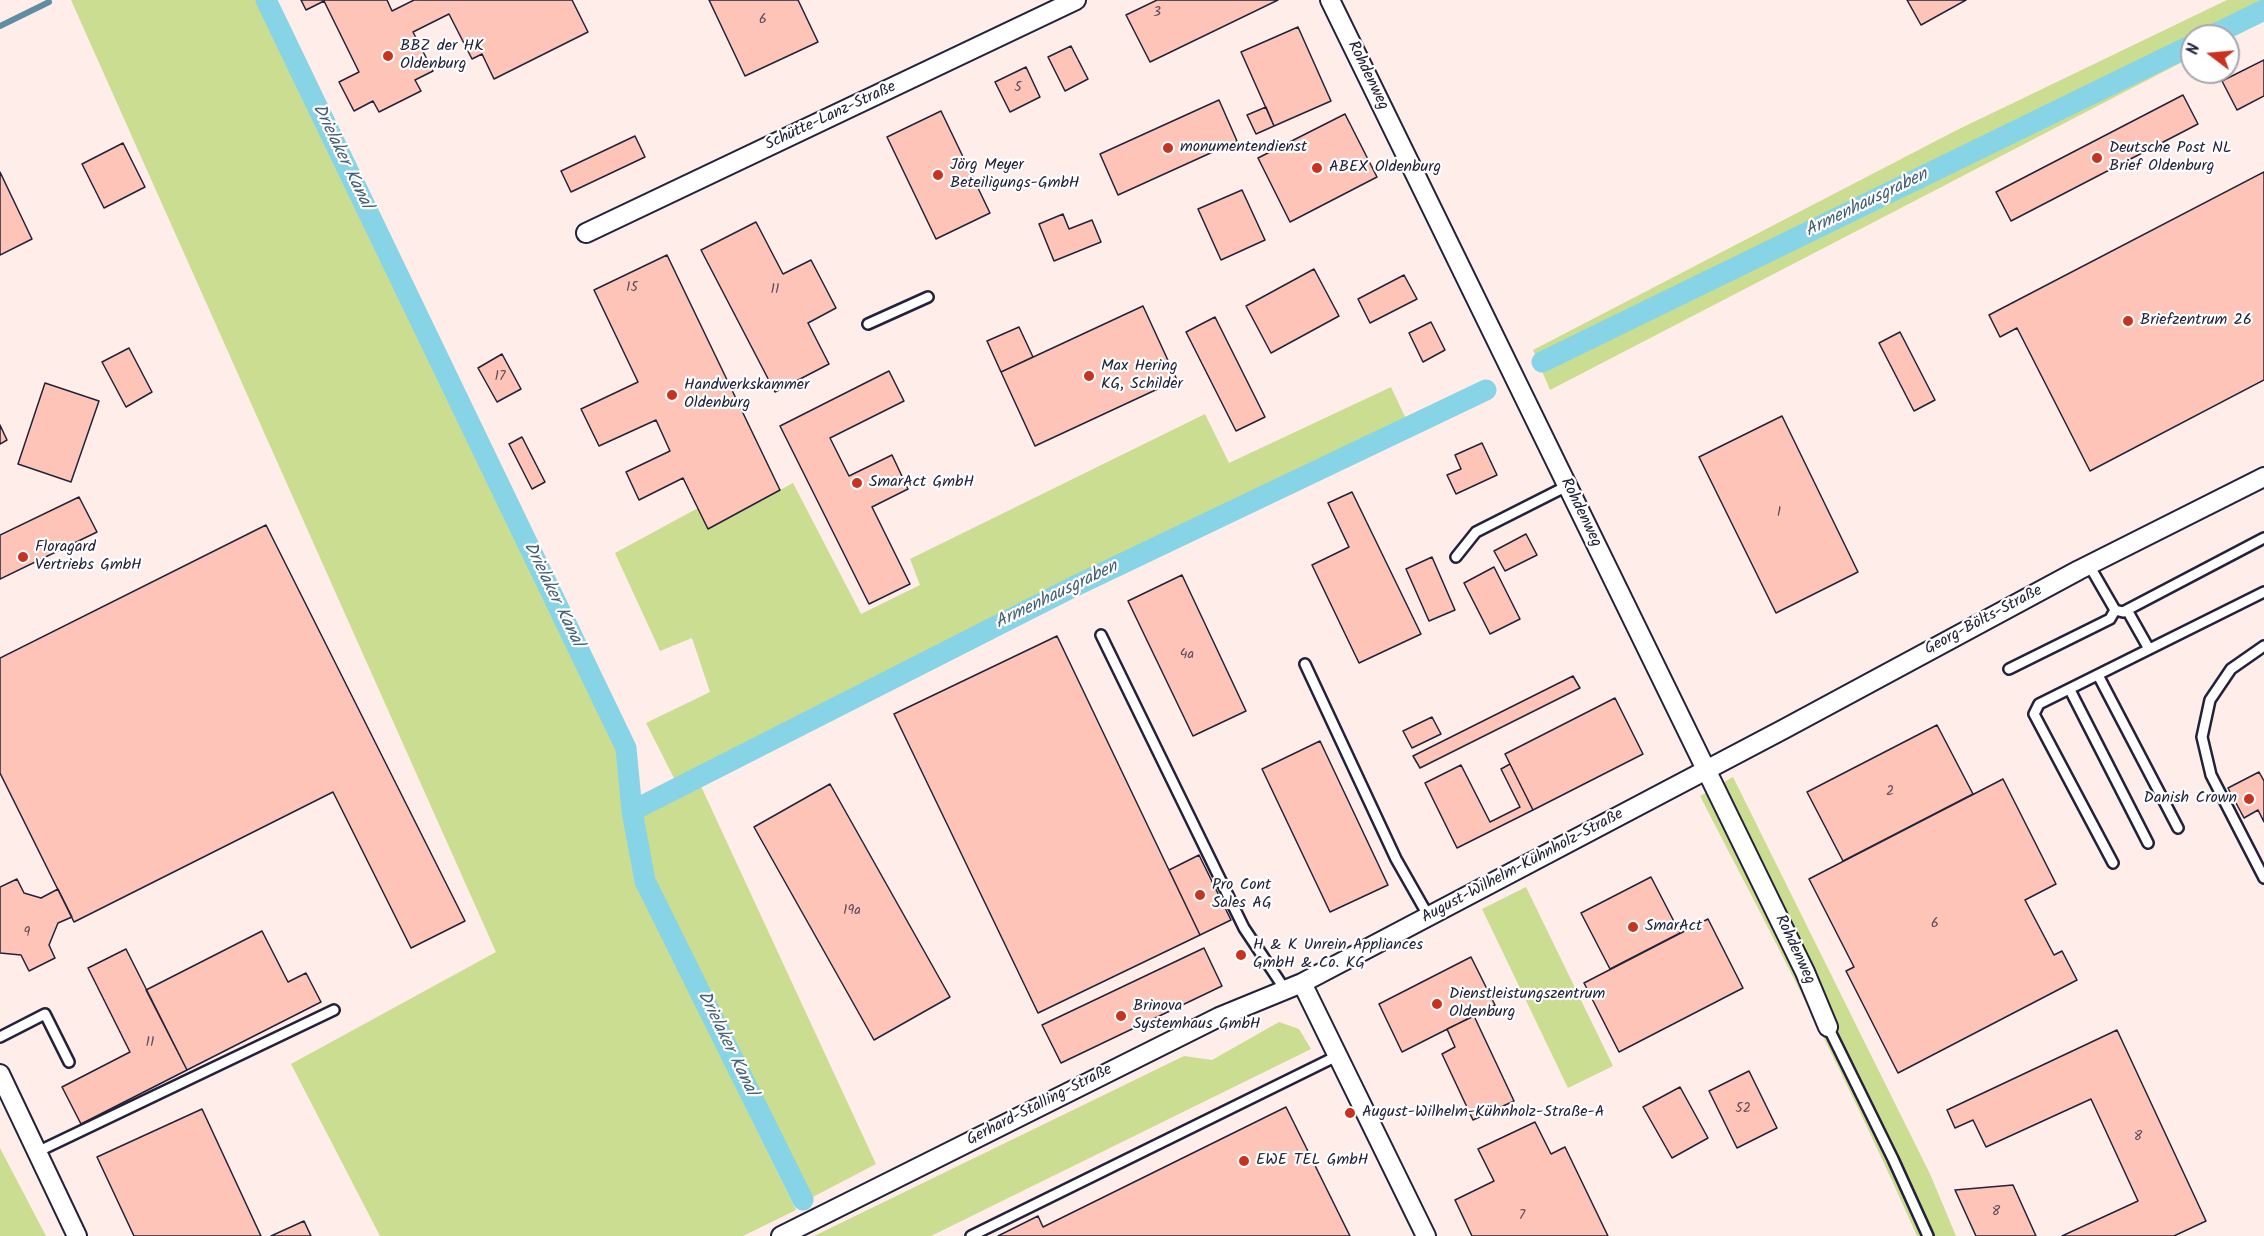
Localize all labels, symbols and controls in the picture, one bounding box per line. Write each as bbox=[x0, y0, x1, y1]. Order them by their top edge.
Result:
house number: 3 bbox=[1153, 6, 1161, 22]
house number: 6 bbox=[759, 13, 767, 29]
north arrow bbox=[2180, 24, 2240, 84]
place label: BBZ der HK Oldenburg bbox=[400, 37, 484, 75]
street label: Rohdenweg bbox=[1342, 38, 1392, 114]
text: N bbox=[2181, 41, 2208, 58]
marker: BBZ der HK Oldenburg bbox=[381, 49, 395, 63]
street label: Schütte-Lanz-Straße bbox=[763, 78, 899, 156]
house number: 5 bbox=[1014, 81, 1022, 97]
water label: Drielaker Kanal bbox=[306, 101, 376, 213]
place label: monumentendienst bbox=[1180, 138, 1307, 158]
place label: Deutsche Post NL Brief Oldenburg bbox=[2109, 139, 2231, 177]
marker: monumentendienst bbox=[1161, 141, 1175, 155]
marker: Deutsche Post NL Brief Oldenburg bbox=[2090, 151, 2104, 165]
place label: Jörg Meyer Beteiligungs-GmbH bbox=[950, 156, 1080, 194]
place label: ABEX Oldenburg bbox=[1329, 158, 1441, 178]
marker: ABEX Oldenburg bbox=[1310, 161, 1324, 175]
water label: Armenhausgraben bbox=[1802, 165, 1932, 243]
marker: Jörg Meyer Beteiligungs-GmbH bbox=[931, 168, 945, 182]
house number: 15 bbox=[626, 281, 638, 297]
house number: 11 bbox=[771, 283, 779, 299]
place label: Briefzentrum 26 bbox=[2140, 311, 2252, 331]
marker: Briefzentrum 26 bbox=[2121, 314, 2135, 328]
place label: Max Hering KG, Schilder bbox=[1101, 357, 1183, 395]
marker: Max Hering KG, Schilder bbox=[1082, 369, 1096, 383]
house number: 17 bbox=[495, 370, 505, 386]
place label: Handwerkskammer Oldenburg bbox=[684, 376, 809, 414]
marker: Handwerkskammer Oldenburg bbox=[665, 388, 679, 402]
place label: SmarAct GmbH bbox=[869, 473, 974, 493]
street label: Rohdenweg bbox=[1555, 475, 1605, 551]
marker: SmarAct GmbH bbox=[850, 476, 864, 490]
house number: 1 bbox=[1777, 506, 1781, 522]
place label: Floragard Vertriebs GmbH bbox=[35, 538, 142, 576]
water label: Drielaker Kanal bbox=[517, 539, 587, 651]
marker: Floragard Vertriebs GmbH bbox=[16, 550, 30, 564]
water label: Armenhausgraben bbox=[992, 557, 1122, 635]
street label: Georg-Bölts-Straße bbox=[1922, 582, 2046, 660]
house number: 4a bbox=[1180, 648, 1194, 664]
house number: 2 bbox=[1886, 785, 1894, 801]
place label: Danish Crown bbox=[2144, 789, 2237, 809]
marker: Danish Crown bbox=[2242, 792, 2256, 806]
street label: August-Wilhelm-Kühnholz-Straße bbox=[1419, 806, 1627, 928]
place label: Pro Cont Sales AG bbox=[1212, 876, 1272, 914]
marker: Pro Cont Sales AG bbox=[1193, 888, 1207, 902]
house number: 19a bbox=[843, 904, 861, 920]
street label: Rohdenweg bbox=[1770, 912, 1818, 988]
place label: SmarAct bbox=[1645, 917, 1702, 937]
house number: 6 bbox=[1931, 917, 1939, 933]
marker: SmarAct bbox=[1626, 920, 1640, 934]
house number: 9 bbox=[24, 926, 30, 942]
place label: H & K Unrein Appliances GmbH & Co. KG bbox=[1253, 936, 1423, 974]
marker: H & K Unrein Appliances GmbH & Co. KG bbox=[1234, 948, 1248, 962]
place label: Dienstleistungszentrum Oldenburg bbox=[1449, 985, 1605, 1023]
water label: Drielaker Kanal bbox=[691, 988, 761, 1100]
place label: Brinova Systemhaus GmbH bbox=[1133, 997, 1261, 1035]
marker: Dienstleistungszentrum Oldenburg bbox=[1430, 997, 1444, 1011]
marker: Brinova Systemhaus GmbH bbox=[1114, 1009, 1128, 1023]
house number: 11 bbox=[146, 1036, 154, 1052]
street label: Gerhard-Stalling-Straße bbox=[964, 1061, 1116, 1151]
house number: 52 bbox=[1735, 1102, 1751, 1118]
place label: August-Wilhelm-Kühnholz-Straße-A bbox=[1362, 1103, 1605, 1123]
marker: August-Wilhelm-Kühnholz-Straße-A bbox=[1343, 1106, 1357, 1120]
house number: 8 bbox=[2134, 1130, 2142, 1146]
place label: EWE TEL GmbH bbox=[1256, 1151, 1368, 1171]
marker: EWE TEL GmbH bbox=[1237, 1154, 1251, 1168]
house number: 8 bbox=[1992, 1205, 2000, 1221]
house number: 7 bbox=[1519, 1209, 1525, 1225]

